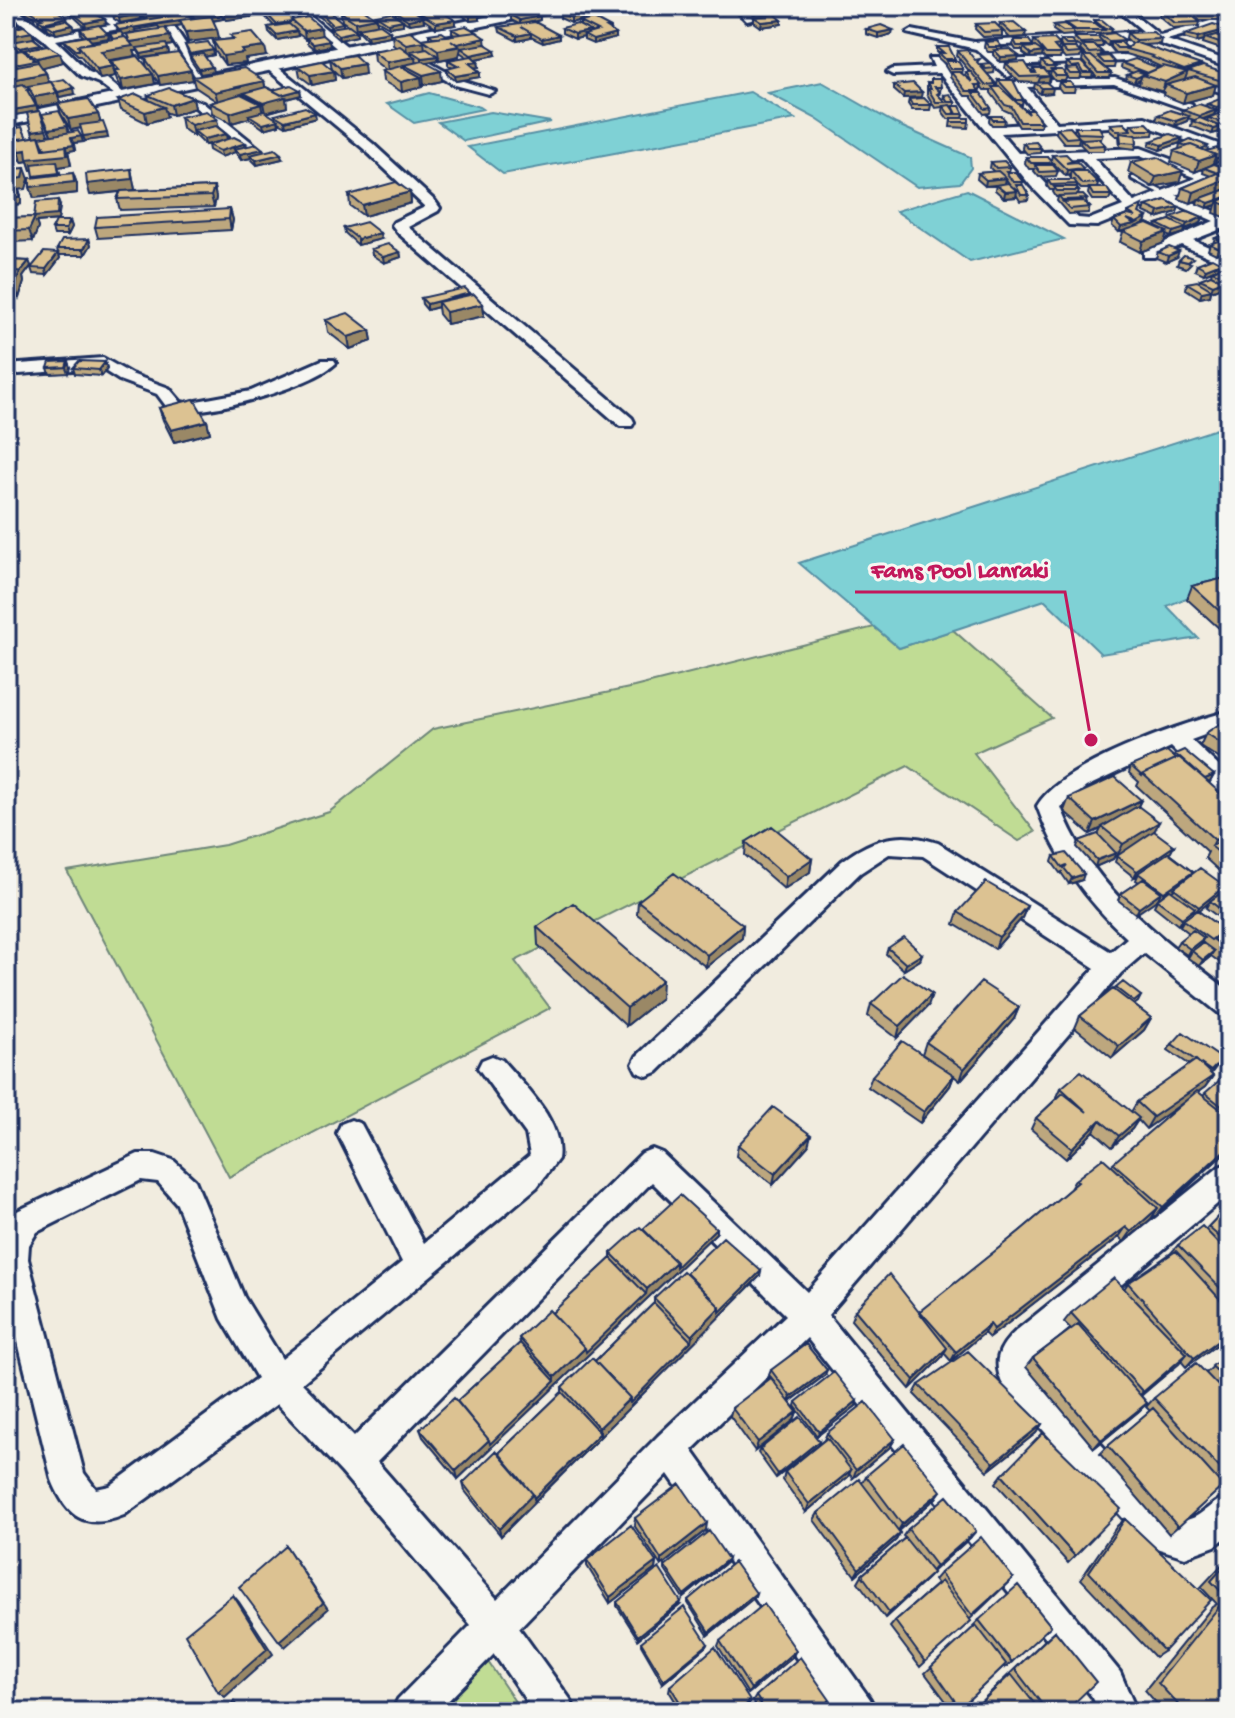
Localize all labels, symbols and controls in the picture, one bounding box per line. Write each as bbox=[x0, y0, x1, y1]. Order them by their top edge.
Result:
callout: Fams Pool Lanraki bbox=[855, 544, 1065, 592]
text: Fams Pool Lanraki bbox=[870, 558, 1049, 587]

